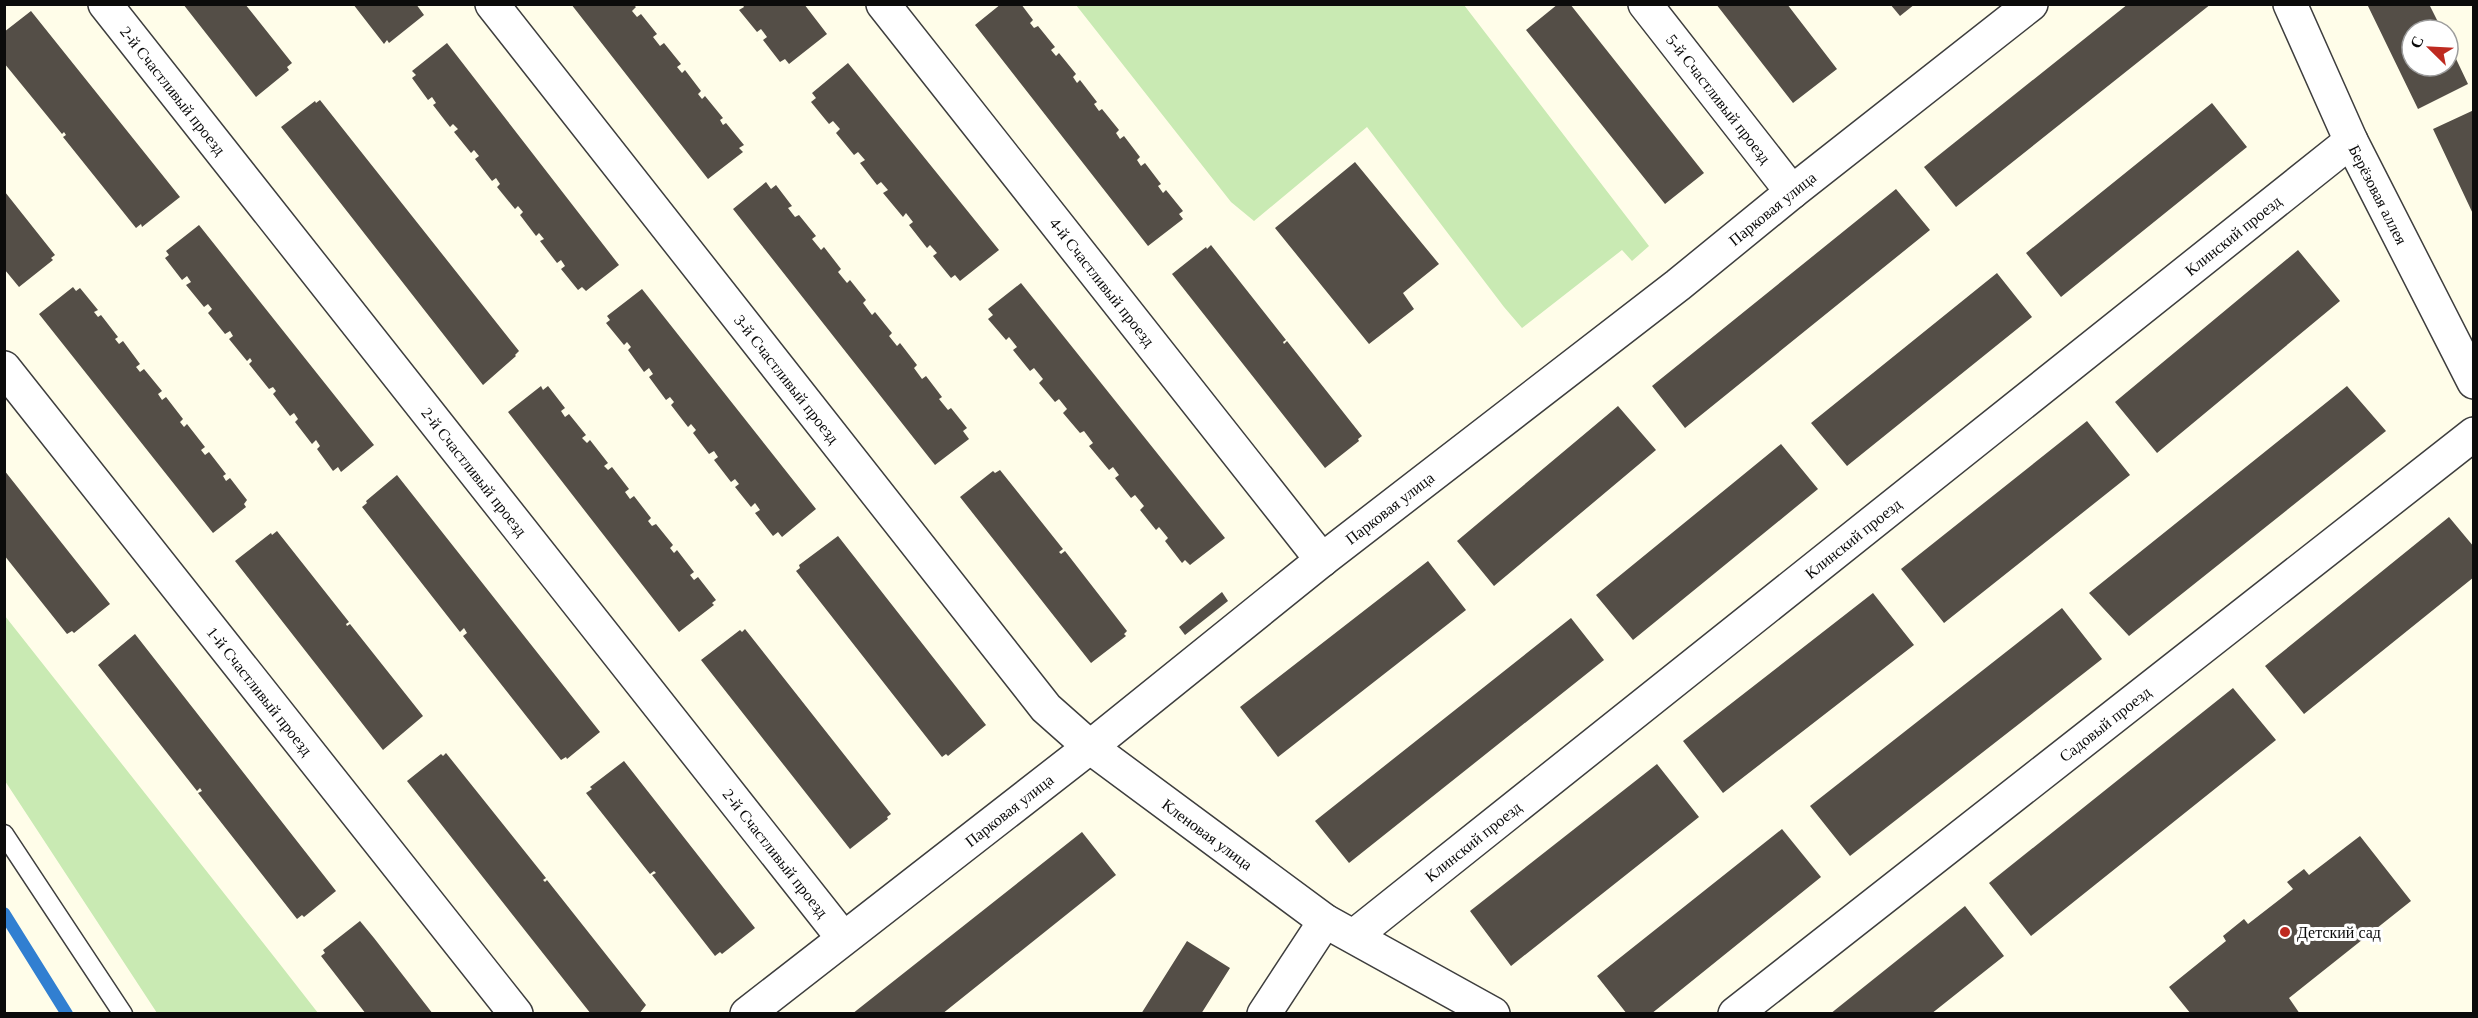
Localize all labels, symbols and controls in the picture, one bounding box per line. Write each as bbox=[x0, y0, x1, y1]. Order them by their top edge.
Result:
north arrow bbox=[2400, 18, 2460, 78]
street label: 2-й Счастливый проезд bbox=[117, 23, 229, 159]
street label: 5-й Счастливый проезд bbox=[1663, 31, 1774, 167]
text: С bbox=[2407, 33, 2427, 51]
street label: Берёзовая аллея bbox=[2345, 142, 2411, 248]
street label: Парковая улица bbox=[1726, 168, 1819, 249]
street label: Клинский проезд bbox=[2182, 192, 2285, 279]
street label: 4-й Счастливый проезд bbox=[1046, 215, 1158, 350]
street label: 3-й Счастливый проезд bbox=[731, 311, 842, 447]
street label: 2-й Счастливый проезд bbox=[418, 404, 530, 540]
street label: Парковая улица bbox=[1342, 469, 1437, 548]
street label: Клинский проезд bbox=[1802, 495, 1905, 582]
street label: 1-й Счастливый проезд bbox=[204, 624, 316, 759]
street label: Садовый проезд bbox=[2056, 683, 2155, 765]
street label: Парковая улица bbox=[962, 771, 1057, 850]
street label: 2-й Счастливый проезд bbox=[719, 786, 831, 921]
street label: Кленовая улица bbox=[1159, 796, 1256, 873]
street label: Клинский проезд bbox=[1422, 798, 1525, 885]
place label: Детский сад bbox=[2297, 924, 2381, 942]
marker: Детский сад bbox=[2278, 925, 2292, 939]

